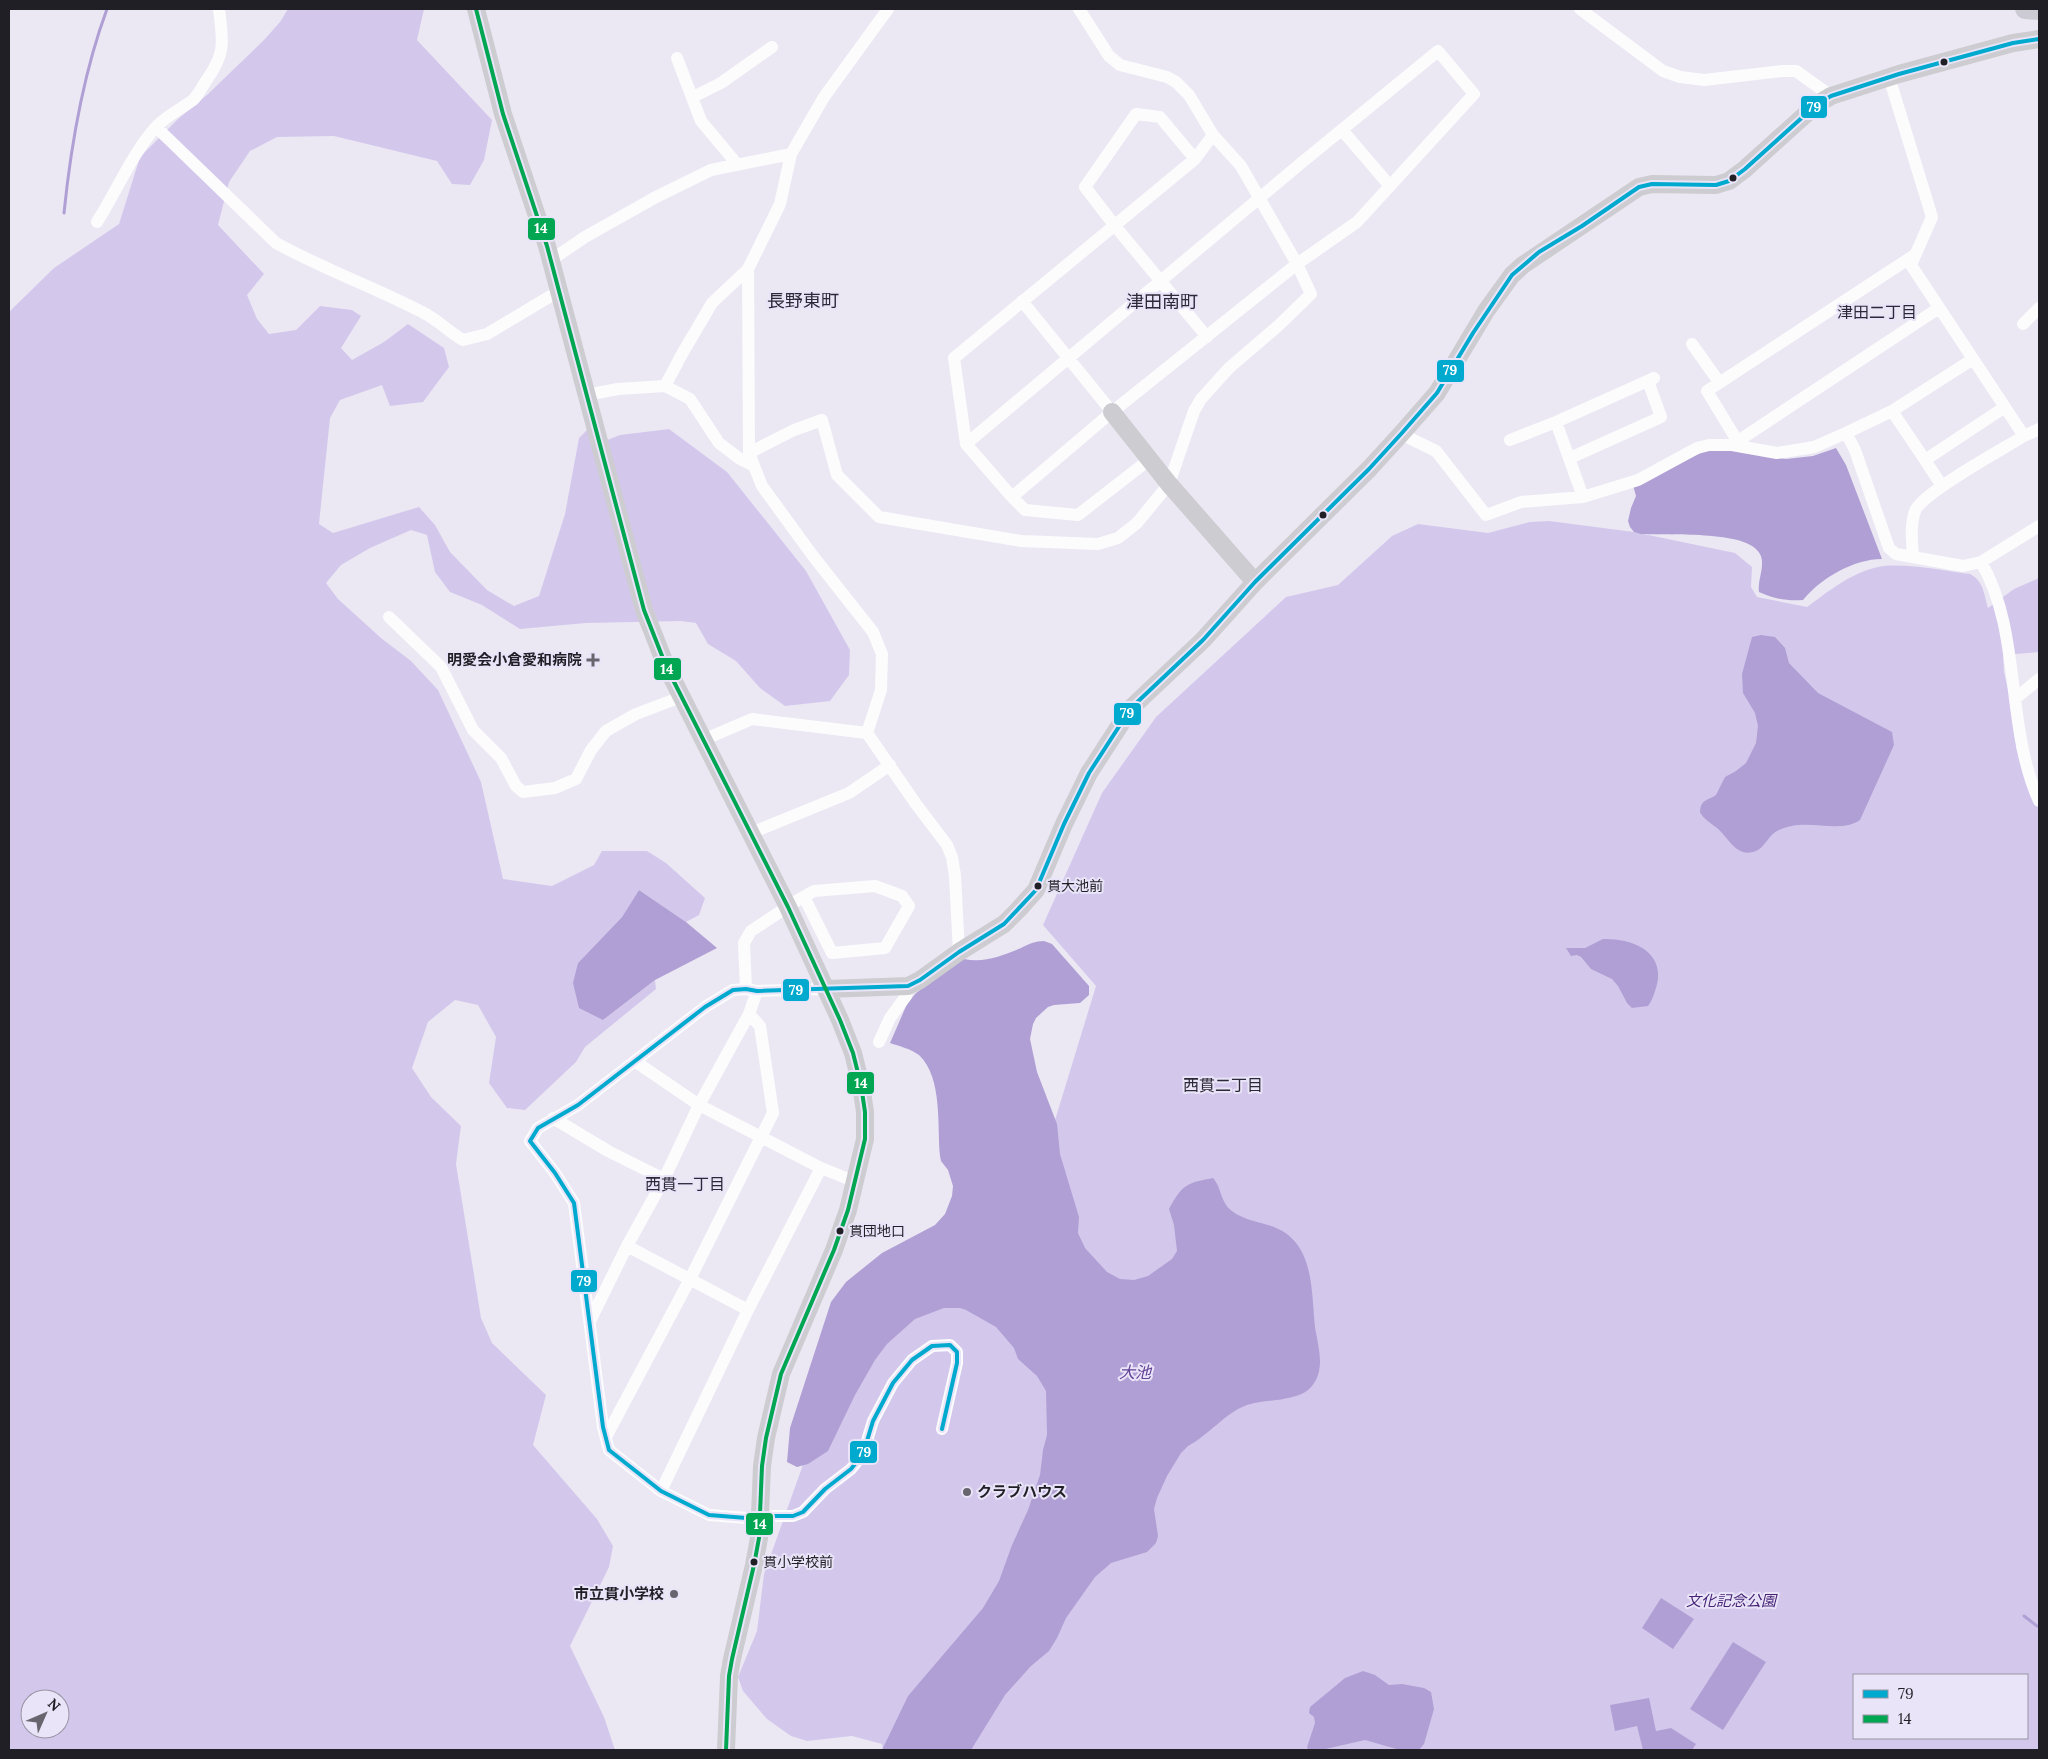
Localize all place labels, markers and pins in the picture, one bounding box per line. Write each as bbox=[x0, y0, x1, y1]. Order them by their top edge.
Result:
unlabelled marker bbox=[1939, 57, 1949, 67]
unlabelled marker bbox=[1728, 173, 1738, 183]
unlabelled marker bbox=[1318, 510, 1328, 520]
place label: 明愛会小倉愛和病院 bbox=[447, 650, 582, 669]
marker: 明愛会小倉愛和病院 bbox=[586, 653, 600, 667]
place label: 貫大池前 bbox=[1047, 877, 1103, 895]
marker: 貫大池前 bbox=[1033, 881, 1043, 891]
place label: 貫団地口 bbox=[849, 1222, 905, 1240]
marker: 貫団地口 bbox=[835, 1226, 845, 1236]
place label: クラブハウス bbox=[977, 1482, 1067, 1501]
marker: クラブハウス bbox=[961, 1486, 973, 1498]
place label: 貫小学校前 bbox=[763, 1553, 833, 1571]
marker: 貫小学校前 bbox=[749, 1557, 759, 1567]
place label: 市立貫小学校 bbox=[574, 1584, 664, 1603]
marker: 市立貫小学校 bbox=[668, 1588, 680, 1600]

